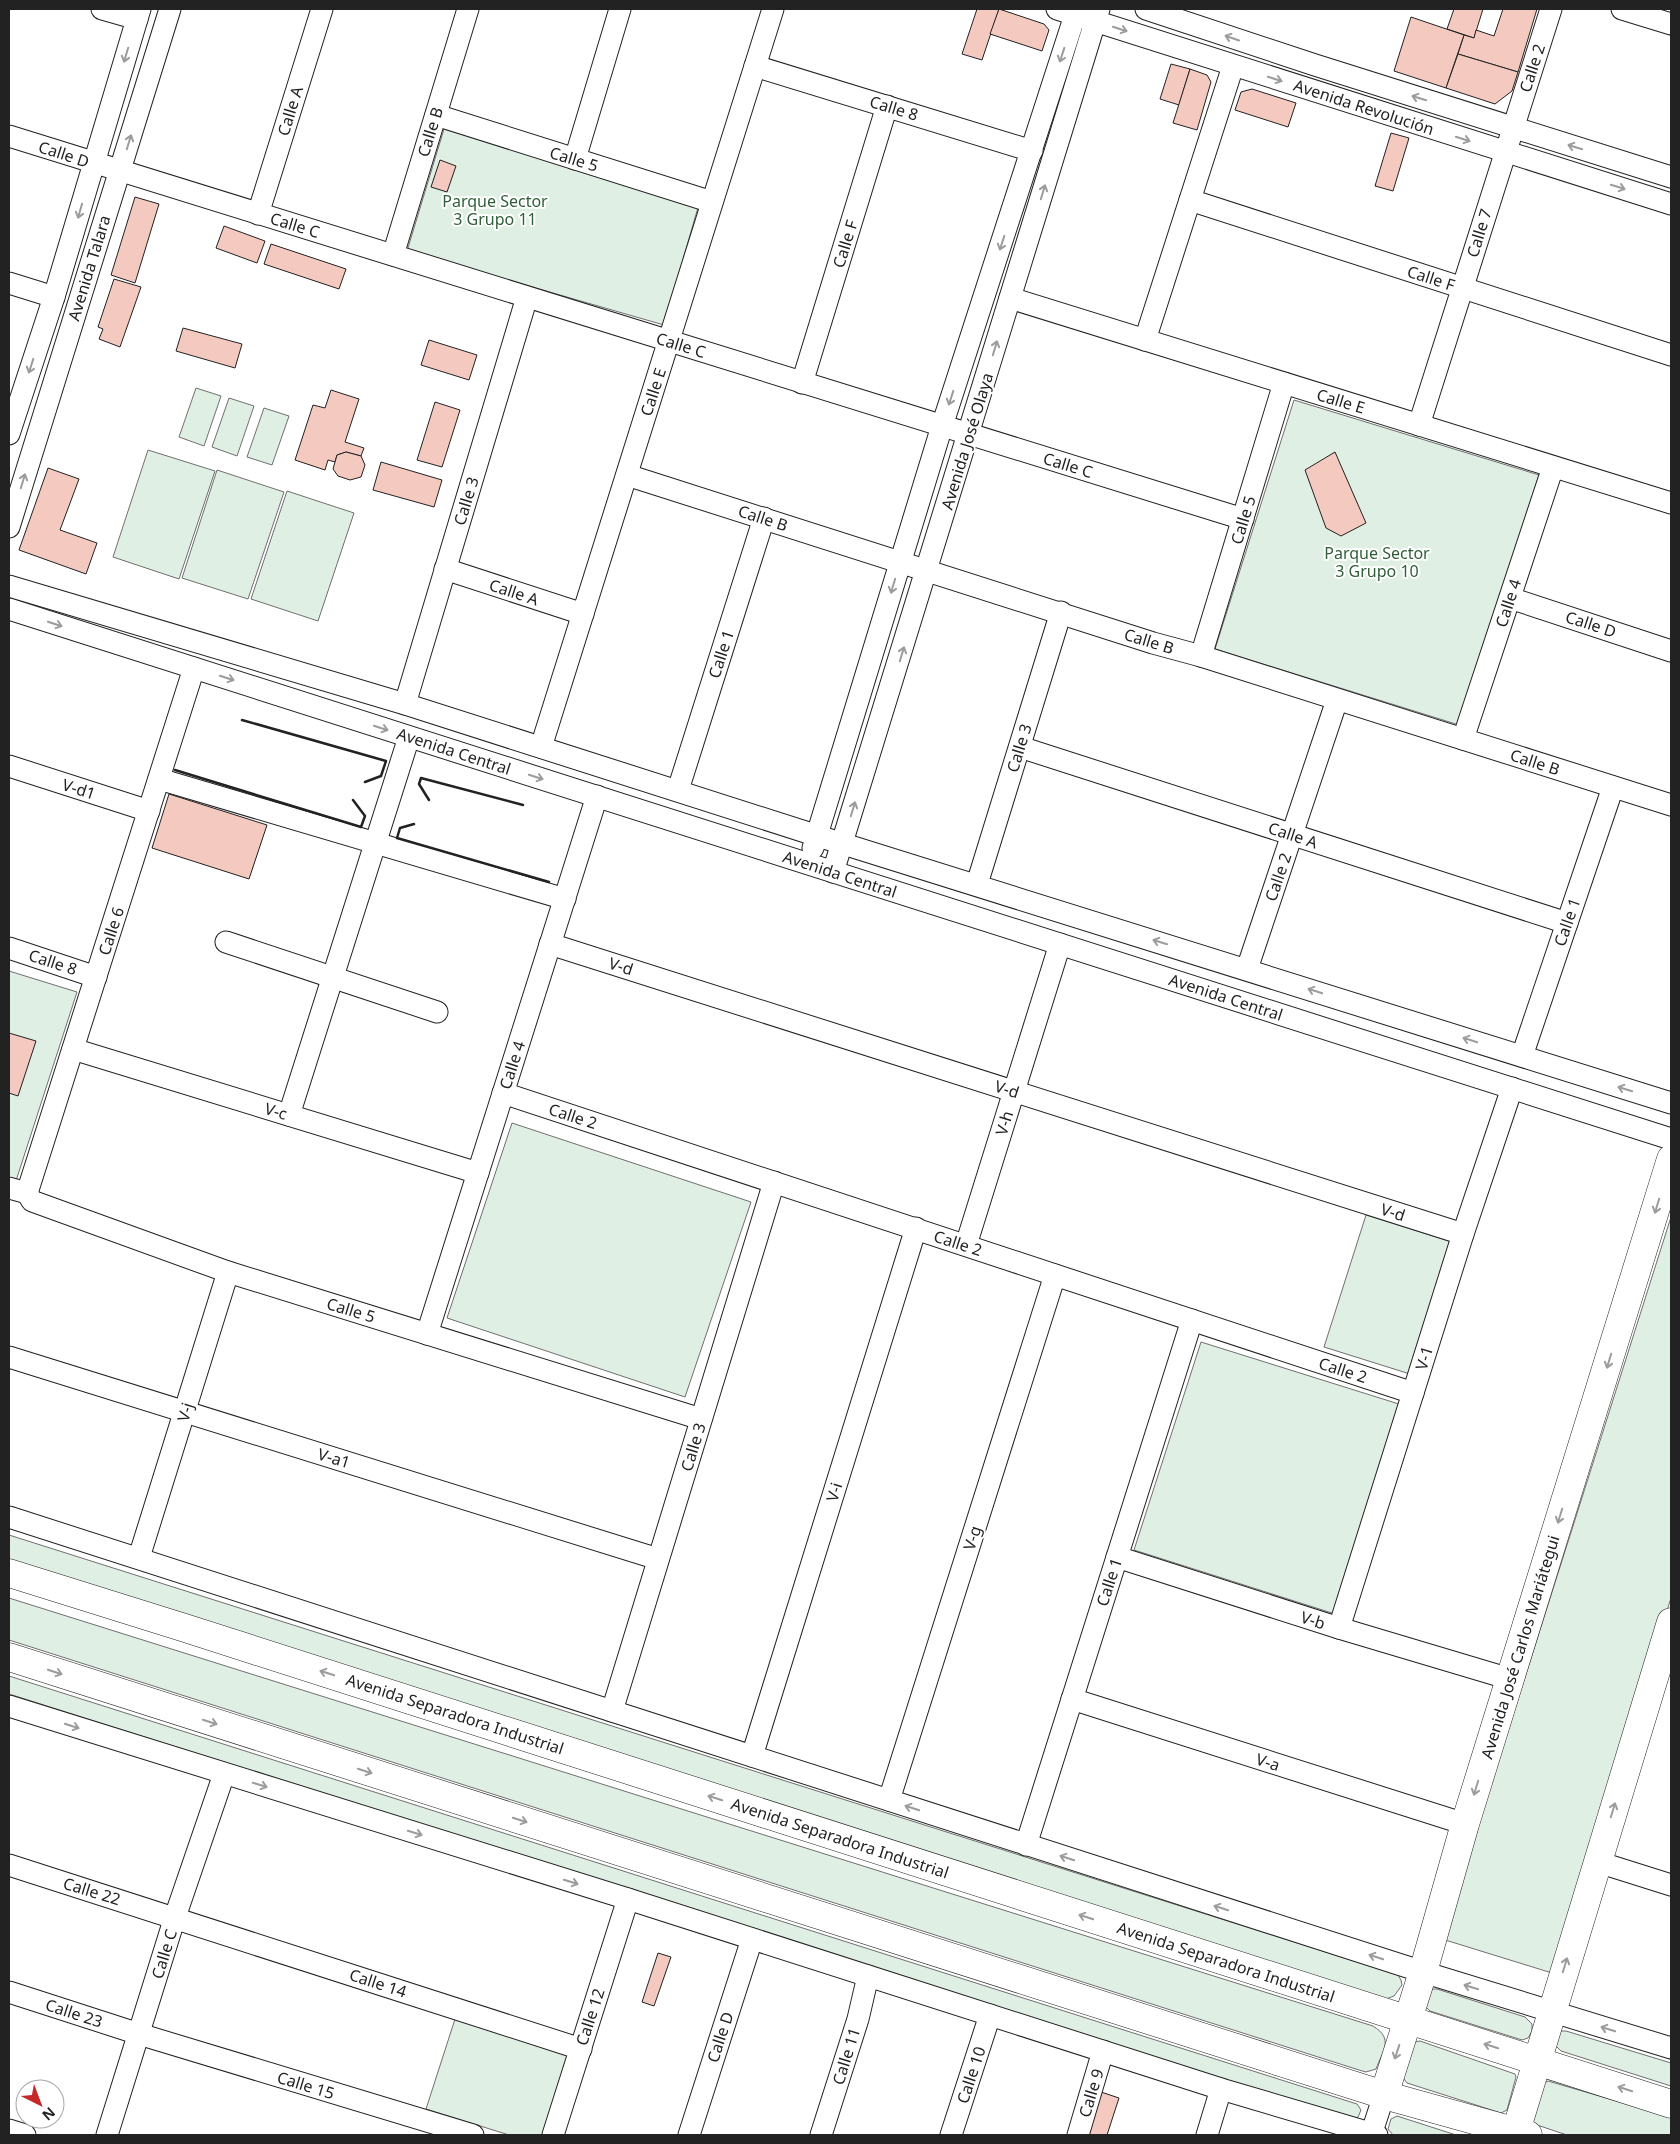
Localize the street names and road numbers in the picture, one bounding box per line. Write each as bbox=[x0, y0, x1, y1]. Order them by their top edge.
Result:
street label: Calle 2 bbox=[1514, 41, 1550, 95]
street label: Avenida Revolución bbox=[1291, 74, 1437, 140]
street label: Calle A bbox=[272, 83, 308, 138]
street label: Calle 8 bbox=[867, 90, 921, 126]
street label: Calle B bbox=[412, 104, 448, 160]
street label: Calle D bbox=[36, 135, 92, 173]
street label: Calle 5 bbox=[547, 141, 601, 177]
street label: Calle 7 bbox=[1461, 206, 1497, 260]
street label: Calle C bbox=[268, 207, 322, 243]
street label: Avenida Talara bbox=[62, 213, 116, 323]
street label: Calle F bbox=[827, 217, 863, 271]
street label: Calle F bbox=[1404, 260, 1458, 296]
street label: Calle C bbox=[654, 327, 708, 363]
street label: Calle E bbox=[635, 365, 671, 419]
street label: Avenida José Olaya bbox=[936, 370, 998, 512]
street label: Calle E bbox=[1314, 383, 1368, 419]
street label: Calle C bbox=[1041, 447, 1095, 483]
street label: Calle 3 bbox=[448, 474, 484, 528]
street label: Calle 5 bbox=[1225, 493, 1261, 547]
street label: Calle B bbox=[735, 500, 791, 536]
street label: Calle A bbox=[486, 574, 542, 611]
street label: Calle 4 bbox=[1490, 576, 1526, 630]
street label: Calle D bbox=[1563, 605, 1619, 643]
street label: Calle B bbox=[1121, 623, 1177, 659]
street label: Calle 1 bbox=[703, 627, 739, 681]
street label: Calle 3 bbox=[1001, 721, 1037, 775]
street label: Avenida Central bbox=[394, 722, 514, 780]
street label: Calle B bbox=[1507, 744, 1563, 780]
street label: V-d1 bbox=[60, 773, 98, 805]
street label: Calle A bbox=[1265, 817, 1321, 854]
street label: Avenida Central bbox=[780, 845, 900, 903]
street label: Calle 2 bbox=[1260, 850, 1296, 904]
street label: Calle 1 bbox=[1549, 895, 1585, 949]
street label: Calle 6 bbox=[93, 904, 129, 958]
street label: Calle 8 bbox=[26, 944, 80, 980]
street label: V-d bbox=[606, 952, 636, 980]
street label: Avenida Central bbox=[1166, 968, 1286, 1026]
street label: Calle 4 bbox=[494, 1038, 530, 1092]
street label: V-d bbox=[992, 1075, 1022, 1103]
street label: V-c bbox=[262, 1097, 290, 1125]
street label: Calle 2 bbox=[546, 1098, 600, 1134]
street label: V-h bbox=[990, 1108, 1018, 1138]
street label: V-d bbox=[1378, 1198, 1408, 1226]
street label: Calle 2 bbox=[931, 1225, 985, 1261]
street label: Calle 5 bbox=[324, 1292, 378, 1328]
street label: V-1 bbox=[1410, 1343, 1438, 1373]
street label: Calle 2 bbox=[1316, 1352, 1370, 1388]
street label: V-j bbox=[172, 1400, 198, 1424]
street label: Calle 3 bbox=[675, 1420, 711, 1474]
street label: V-a1 bbox=[315, 1443, 353, 1473]
street label: V-i bbox=[821, 1480, 847, 1504]
street label: V-g bbox=[958, 1523, 986, 1553]
street label: Avenida José Carlos Mariátegui bbox=[1475, 1533, 1565, 1761]
street label: Calle 1 bbox=[1091, 1555, 1127, 1609]
street label: V-b bbox=[1298, 1606, 1328, 1634]
street label: Avenida Separadora Industrial bbox=[343, 1668, 567, 1760]
street label: V-a bbox=[1253, 1748, 1283, 1776]
street label: Avenida Separadora Industrial bbox=[728, 1792, 952, 1884]
street label: Calle 22 bbox=[61, 1872, 123, 1910]
street label: Avenida Separadora Industrial bbox=[1114, 1916, 1338, 2008]
street label: Calle C bbox=[146, 1927, 182, 1981]
street label: Calle 14 bbox=[347, 1963, 409, 2003]
street label: Calle 12 bbox=[570, 1986, 610, 2048]
street label: Calle 23 bbox=[43, 1993, 105, 2033]
street label: Calle D bbox=[701, 2009, 739, 2065]
street label: Calle 11 bbox=[827, 2025, 865, 2087]
street label: Calle 10 bbox=[951, 2044, 991, 2106]
street label: Calle 15 bbox=[275, 2066, 337, 2104]
street label: Calle 9 bbox=[1073, 2066, 1109, 2120]

